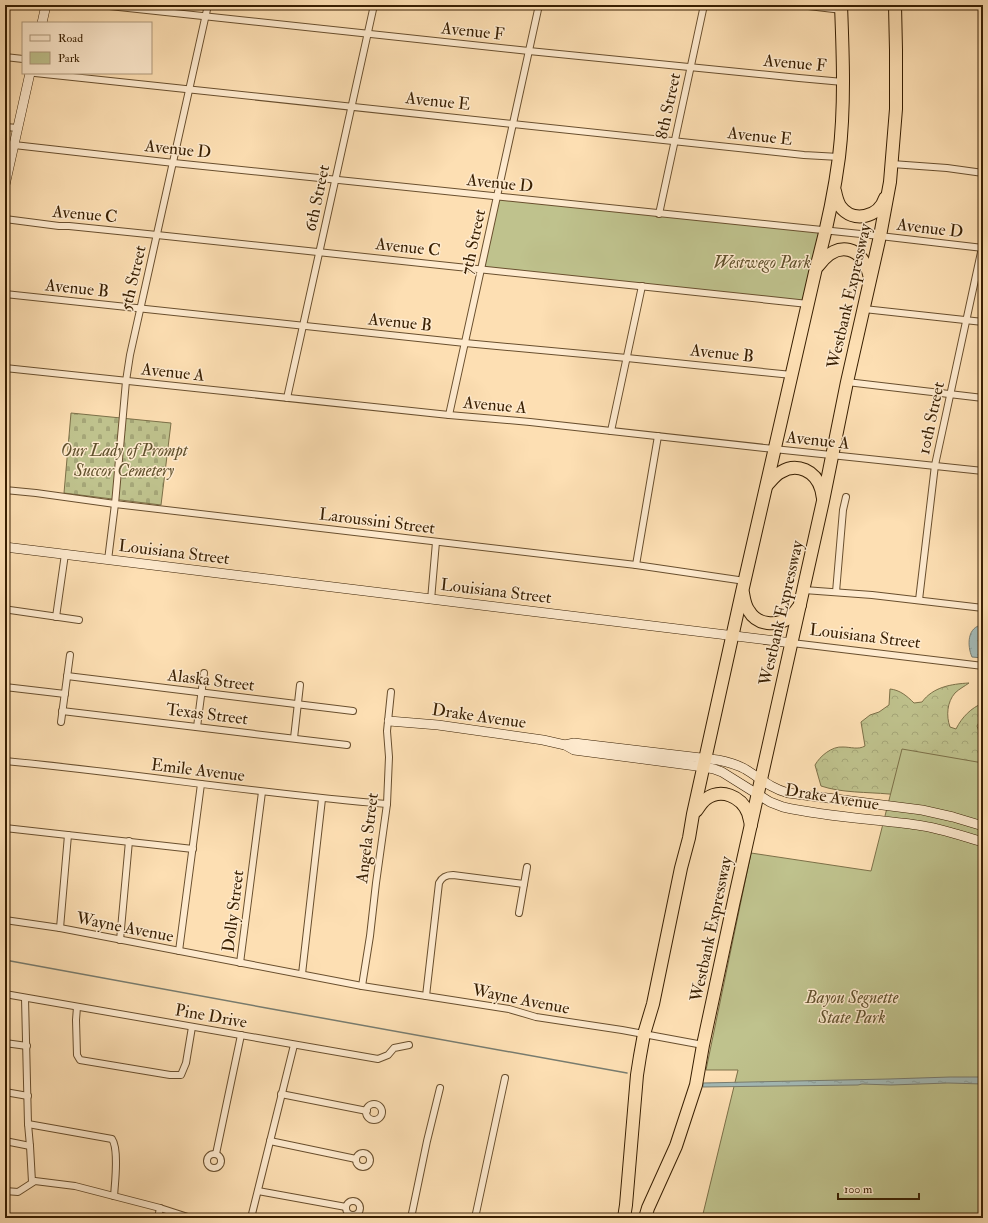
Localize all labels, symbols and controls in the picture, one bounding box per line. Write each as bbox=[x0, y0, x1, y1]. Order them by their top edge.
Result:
street label: Avenue F bbox=[439, 17, 506, 45]
legend bbox=[22, 22, 152, 74]
text: Road bbox=[58, 31, 83, 46]
street label: Avenue F bbox=[761, 50, 828, 76]
text: Park bbox=[58, 51, 80, 66]
street label: 8th Street bbox=[651, 71, 685, 141]
street label: Avenue E bbox=[404, 87, 471, 115]
street label: Avenue E bbox=[726, 122, 793, 150]
street label: Avenue D bbox=[143, 135, 212, 163]
street label: 6th Street bbox=[300, 162, 334, 233]
street label: Avenue D bbox=[465, 169, 534, 197]
street label: Avenue C bbox=[51, 201, 118, 227]
street label: 7th Street bbox=[456, 207, 490, 277]
street label: Avenue D bbox=[895, 213, 964, 242]
street label: Westbank Expressway bbox=[822, 221, 877, 372]
street label: Avenue C bbox=[373, 233, 442, 261]
street label: 5th Street bbox=[115, 243, 151, 313]
park label: Westwego Park bbox=[713, 252, 811, 273]
street label: Avenue B bbox=[43, 274, 110, 302]
street label: Avenue B bbox=[366, 308, 433, 336]
street label: Avenue B bbox=[688, 339, 755, 367]
street label: Avenue A bbox=[139, 358, 206, 386]
street label: 10th Street bbox=[913, 379, 949, 456]
street label: Avenue A bbox=[461, 392, 528, 418]
street label: Avenue A bbox=[784, 426, 851, 454]
park label: Our Lady of Prompt Succor Cemetery bbox=[60, 440, 189, 481]
street label: Laroussini Street bbox=[318, 503, 437, 539]
street label: Louisiana Street bbox=[117, 535, 231, 569]
street label: Westbank Expressway bbox=[754, 538, 809, 689]
street label: Louisiana Street bbox=[439, 574, 553, 608]
street label: Louisiana Street bbox=[808, 619, 922, 653]
street label: Alaska Street bbox=[165, 664, 256, 696]
street label: Texas Street bbox=[165, 699, 250, 730]
street label: Drake Avenue bbox=[431, 699, 527, 733]
street label: Emile Avenue bbox=[150, 754, 246, 786]
street label: Drake Avenue bbox=[783, 779, 881, 815]
street label: Angela Street bbox=[351, 791, 383, 885]
street label: Westbank Expressway bbox=[685, 854, 738, 1005]
street label: Dolly Street bbox=[218, 868, 250, 953]
street label: Wayne Avenue bbox=[73, 907, 175, 948]
street label: Wayne Avenue bbox=[469, 979, 571, 1020]
park label: Bayou Segnette State Park bbox=[805, 987, 899, 1028]
street label: Pine Drive bbox=[173, 999, 249, 1033]
scale bar bbox=[838, 1175, 919, 1201]
text: 100 m bbox=[844, 1182, 873, 1197]

